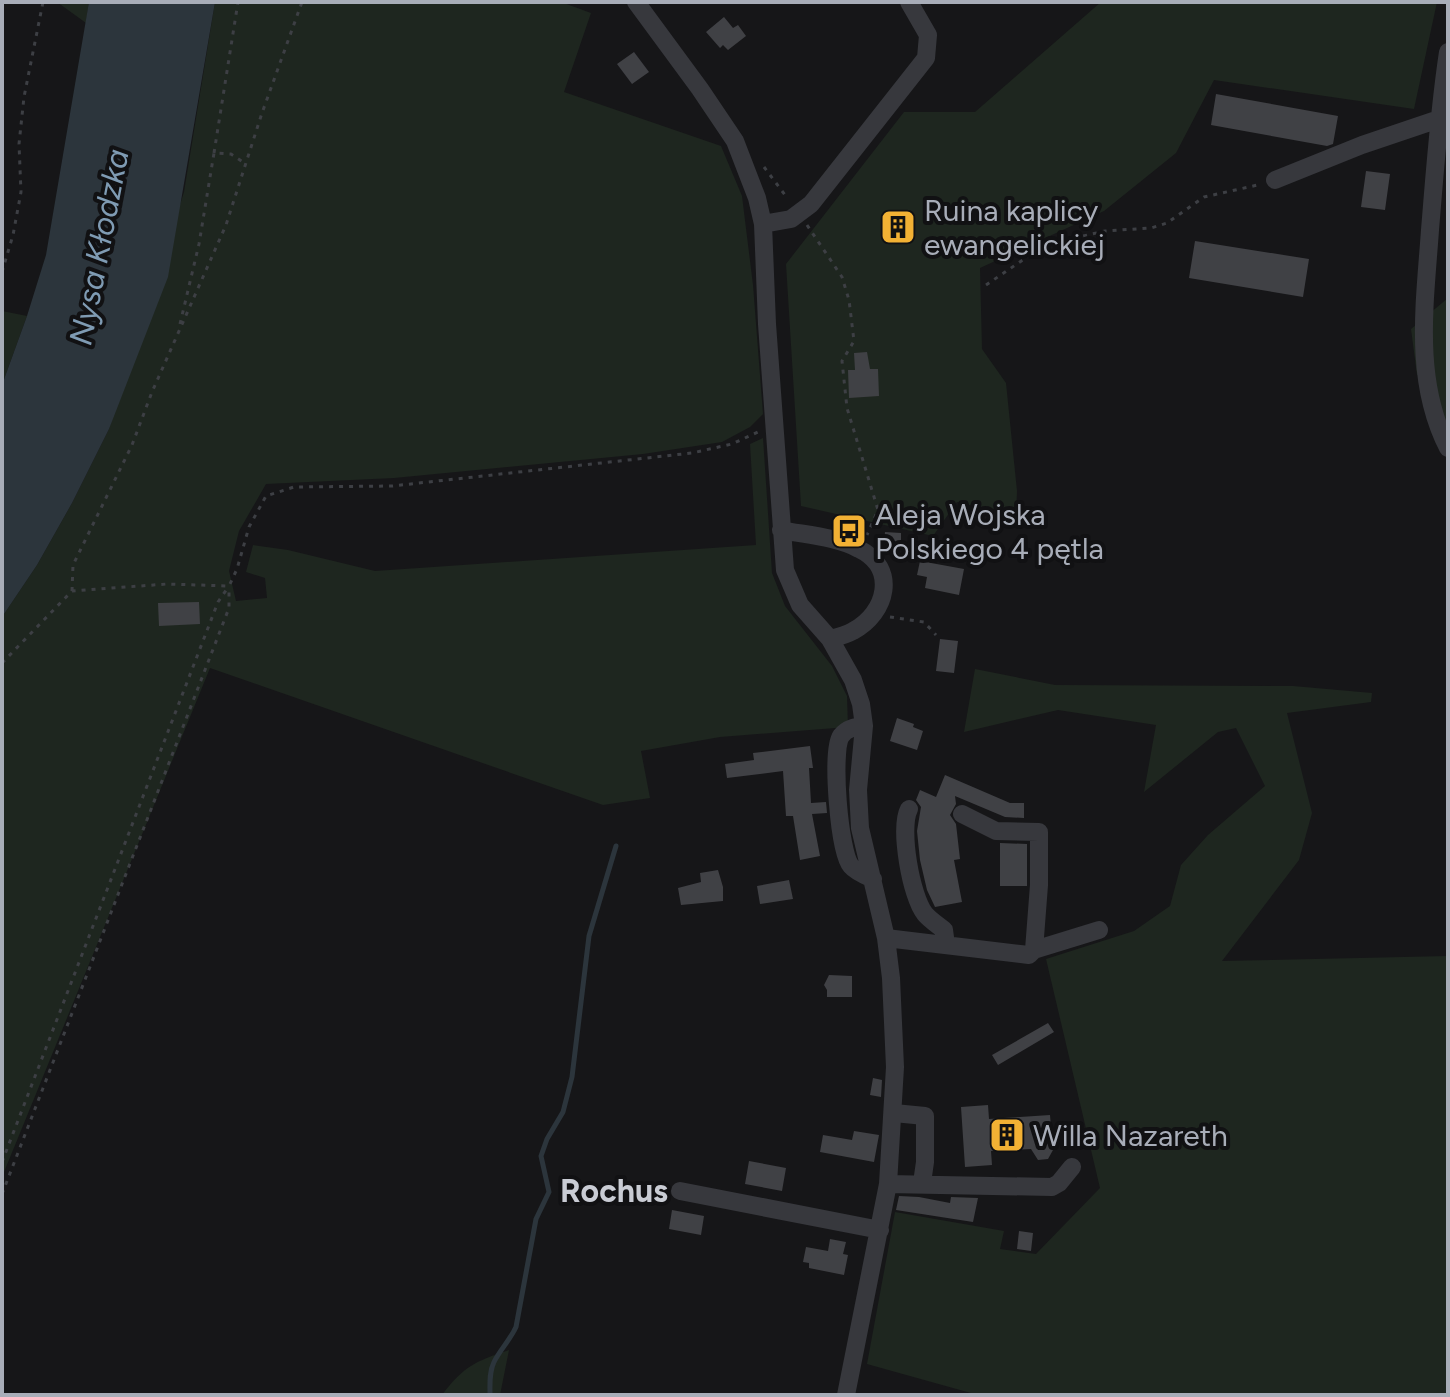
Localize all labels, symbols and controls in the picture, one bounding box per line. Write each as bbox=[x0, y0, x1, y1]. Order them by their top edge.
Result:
water label: Nysa Kłodzka bbox=[61, 146, 137, 348]
place label: Ruina kaplicy ewangelickiej bbox=[924, 192, 1105, 263]
building icon: Ruina kaplicy ewangelickiej bbox=[879, 208, 917, 246]
place label: Aleja Wojska Polskiego 4 pętla bbox=[875, 496, 1104, 567]
bus stop icon: Aleja Wojska Polskiego 4 pętla bbox=[830, 512, 868, 550]
building icon: Willa Nazareth bbox=[988, 1116, 1026, 1154]
place label: Willa Nazareth bbox=[1033, 1117, 1228, 1154]
district label: Rochus bbox=[560, 1172, 668, 1210]

